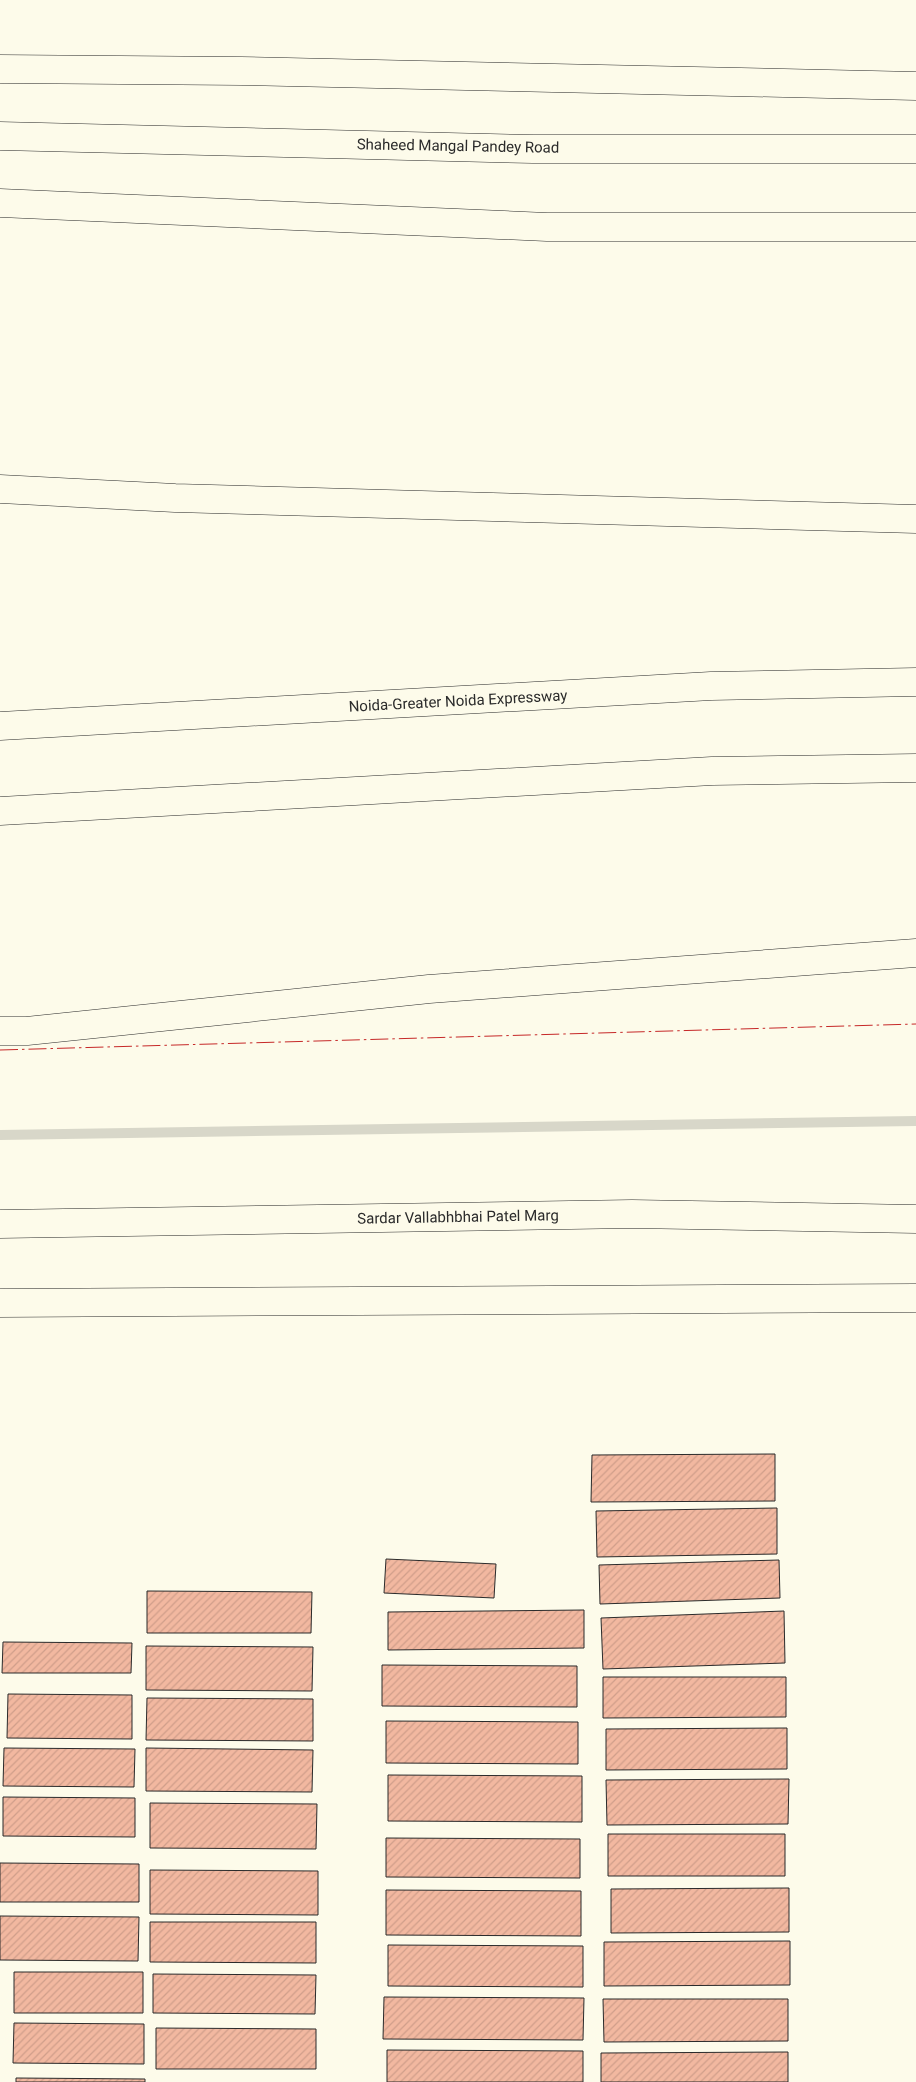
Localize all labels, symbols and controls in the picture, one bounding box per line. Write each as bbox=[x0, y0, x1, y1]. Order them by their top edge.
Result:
street label: Shaheed Mangal Pandey Road bbox=[357, 135, 559, 157]
street label: Noida-Greater Noida Expressway bbox=[348, 686, 568, 716]
street label: Sardar Vallabhbhai Patel Marg bbox=[357, 1206, 559, 1228]

